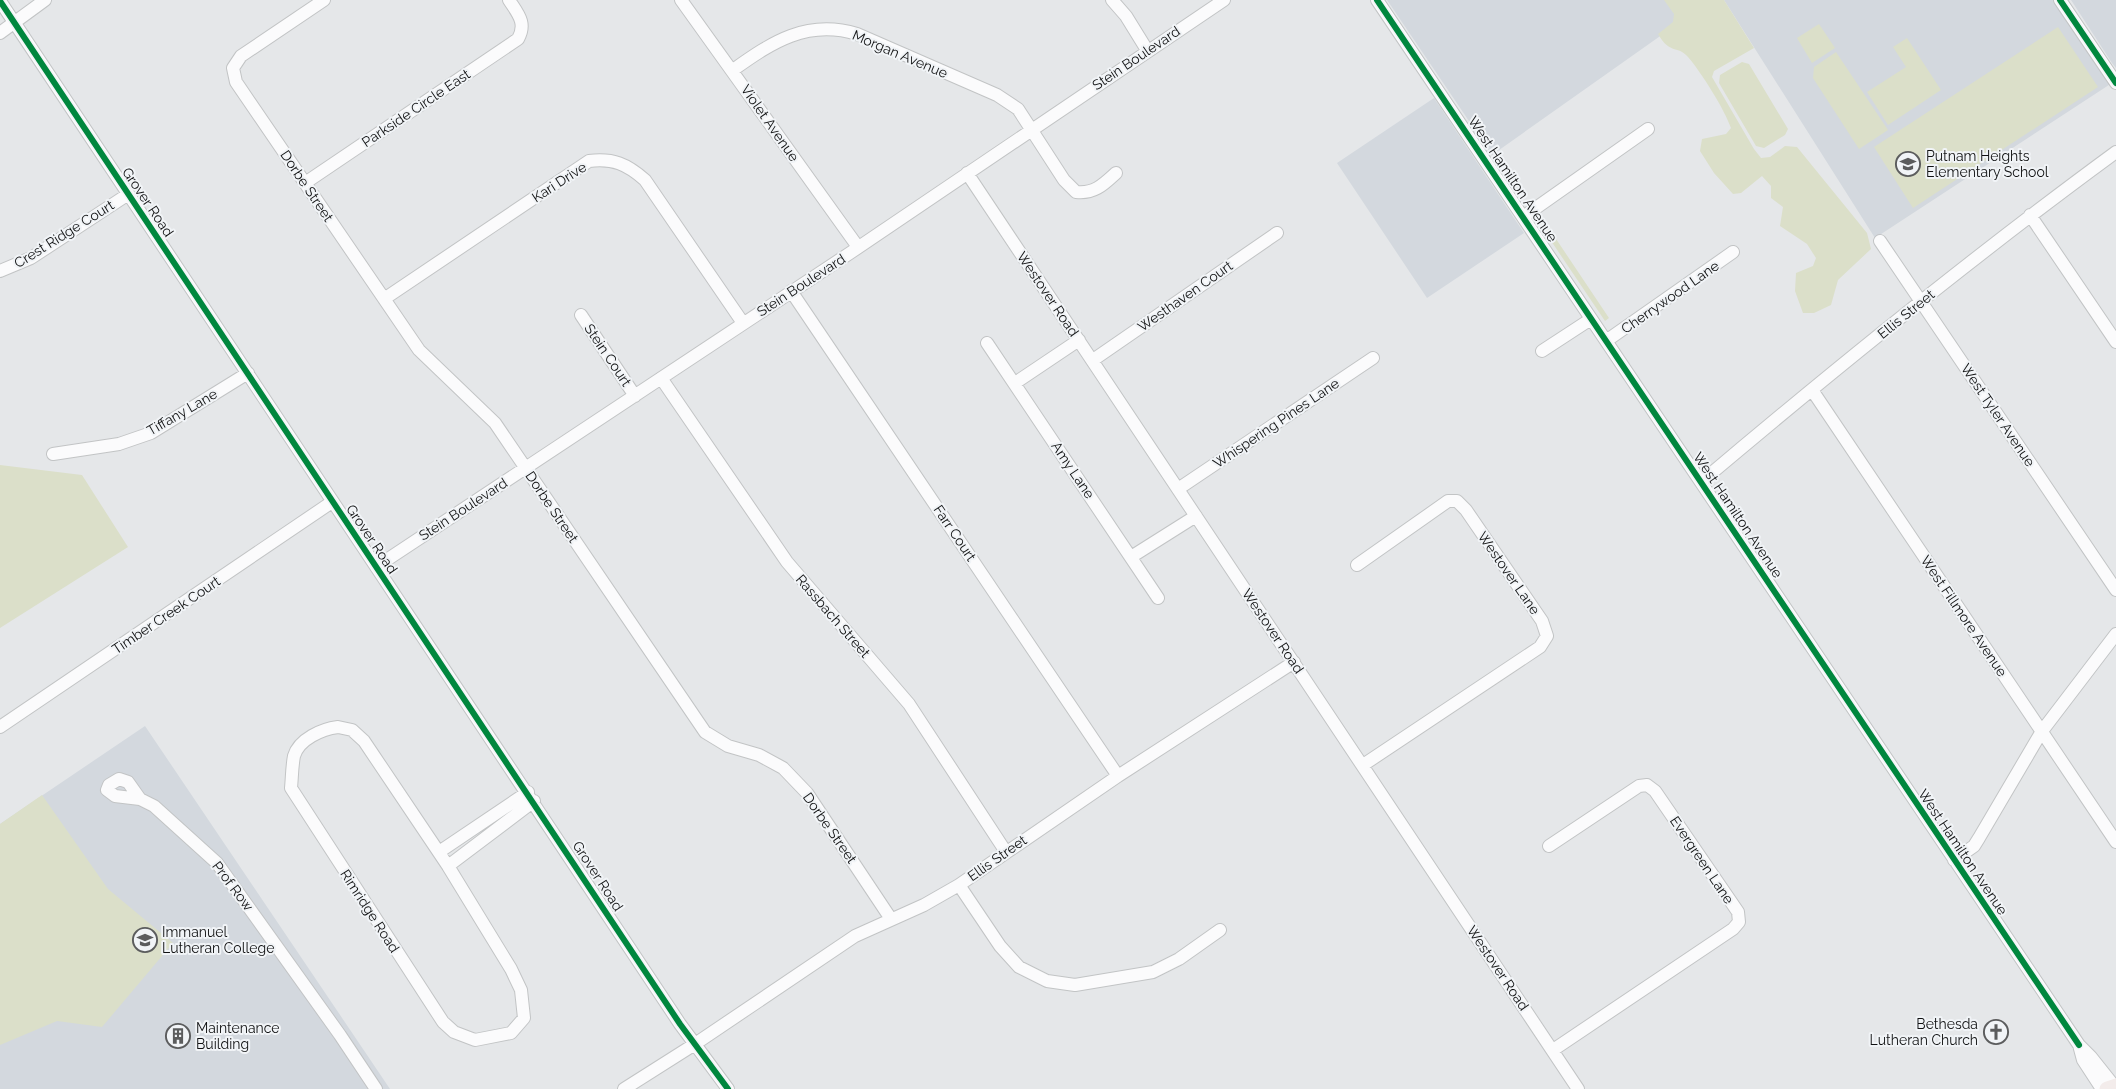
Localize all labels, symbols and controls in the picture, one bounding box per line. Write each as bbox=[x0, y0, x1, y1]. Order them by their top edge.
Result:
street label: Stein Boulevard bbox=[1089, 23, 1183, 93]
street label: Morgan Avenue bbox=[850, 27, 950, 81]
street label: Parkside Circle East bbox=[359, 66, 473, 150]
street label: Violet Avenue bbox=[738, 82, 802, 164]
street label: West Hamilton Avenue bbox=[1465, 113, 1561, 245]
street label: Dorbe Street bbox=[277, 147, 337, 225]
place label: Putnam Heights Elementary School bbox=[1926, 148, 2049, 180]
school or university icon: Putnam Heights Elementary School bbox=[1895, 151, 1921, 177]
street label: Kari Drive bbox=[529, 159, 589, 205]
street label: Grover Road bbox=[119, 164, 177, 240]
street label: Crest Ridge Court bbox=[11, 197, 117, 271]
street label: Westover Road bbox=[1014, 249, 1082, 339]
street label: Stein Boulevard bbox=[754, 250, 848, 320]
street label: Westhaven Court bbox=[1135, 257, 1236, 335]
street label: Cherrywood Lane bbox=[1618, 257, 1722, 337]
street label: Ellis Street bbox=[1874, 286, 1938, 342]
street label: Stein Court bbox=[581, 321, 635, 389]
street label: West Tyler Avenue bbox=[1958, 361, 2038, 469]
street label: Whispering Pines Lane bbox=[1210, 375, 1342, 471]
street label: Tiffany Lane bbox=[144, 385, 220, 439]
street label: Amy Lane bbox=[1048, 439, 1098, 501]
street label: West Hamilton Avenue bbox=[1690, 449, 1786, 581]
street label: Dorbe Street bbox=[522, 468, 582, 546]
street label: Stein Boulevard bbox=[416, 474, 510, 544]
street label: Grover Road bbox=[343, 501, 401, 577]
street label: Farr Court bbox=[931, 502, 980, 564]
street label: Westover Lane bbox=[1475, 529, 1543, 617]
street label: West Fillmore Avenue bbox=[1918, 553, 2010, 679]
street label: Rassbach Street bbox=[793, 571, 874, 661]
street label: Timber Creek Court bbox=[109, 573, 223, 657]
street label: Westover Road bbox=[1239, 586, 1307, 676]
street label: West Hamilton Avenue bbox=[1915, 786, 2011, 918]
street label: Dorbe Street bbox=[800, 790, 860, 867]
street label: Evergreen Lane bbox=[1667, 813, 1737, 907]
street label: Ellis Street bbox=[964, 832, 1030, 884]
street label: Grover Road bbox=[570, 838, 626, 914]
street label: Prof Row bbox=[209, 858, 257, 914]
street label: Rimridge Road bbox=[337, 867, 403, 955]
street label: Westover Road bbox=[1464, 923, 1532, 1013]
place label: Immanuel Lutheran College bbox=[162, 924, 274, 956]
school or university icon: Immanuel Lutheran College bbox=[132, 927, 158, 953]
place label: Bethesda Lutheran Church bbox=[1870, 1016, 1978, 1048]
church icon: Bethesda Lutheran Church bbox=[1983, 1019, 2009, 1045]
place label: Maintenance Building bbox=[196, 1020, 280, 1052]
building icon: Maintenance Building bbox=[165, 1023, 191, 1049]

